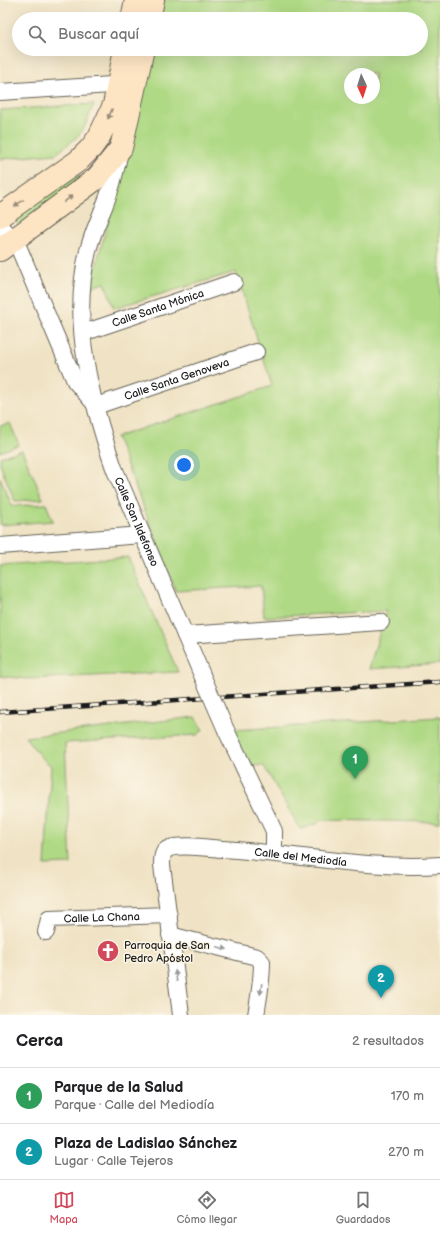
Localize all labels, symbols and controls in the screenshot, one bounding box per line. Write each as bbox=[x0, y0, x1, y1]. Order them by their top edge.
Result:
search box bbox=[12, 12, 428, 56]
icon: search bbox=[26, 23, 48, 45]
text: Buscar aquí bbox=[58, 25, 139, 44]
north arrow bbox=[344, 68, 380, 104]
one-way arrow bbox=[107, 108, 113, 120]
one-way arrow bbox=[63, 195, 74, 204]
one-way arrow bbox=[13, 199, 24, 207]
street label: Calle Santa Mónica bbox=[110, 287, 206, 330]
street label: Calle Santa Genoveva bbox=[123, 356, 231, 403]
your location bbox=[174, 455, 194, 475]
street label: Calle San Ildefonso bbox=[112, 475, 161, 569]
pin: 1 bbox=[342, 746, 368, 779]
street label: Calle del Mediodía bbox=[254, 846, 348, 869]
street label: Calle La Chana bbox=[63, 910, 140, 926]
church icon: Parroquia de San Pedro Apóstol bbox=[95, 938, 121, 964]
place label: Parroquia de San Pedro Apóstol bbox=[124, 939, 210, 965]
one-way arrow bbox=[216, 945, 228, 951]
pin: 2 bbox=[368, 965, 394, 998]
one-way arrow bbox=[173, 970, 179, 982]
one-way arrow bbox=[258, 983, 264, 995]
text: Cerca bbox=[16, 1031, 63, 1051]
text: 2 resultados bbox=[352, 1033, 424, 1049]
text: Parque de la Salud bbox=[54, 1078, 183, 1097]
text: 1 bbox=[26, 1088, 32, 1104]
text: 170 m bbox=[391, 1088, 424, 1104]
text: Parque · Calle del Mediodía bbox=[54, 1097, 214, 1113]
text: Plaza de Ladislao Sánchez bbox=[54, 1134, 237, 1153]
text: 2 bbox=[25, 1144, 33, 1160]
text: 270 m bbox=[388, 1144, 424, 1160]
text: Lugar · Calle Tejeros bbox=[54, 1153, 173, 1169]
tab: Mapa bbox=[49, 1189, 78, 1226]
tab: Cómo llegar bbox=[177, 1189, 237, 1226]
tab: Guardados bbox=[336, 1189, 391, 1226]

